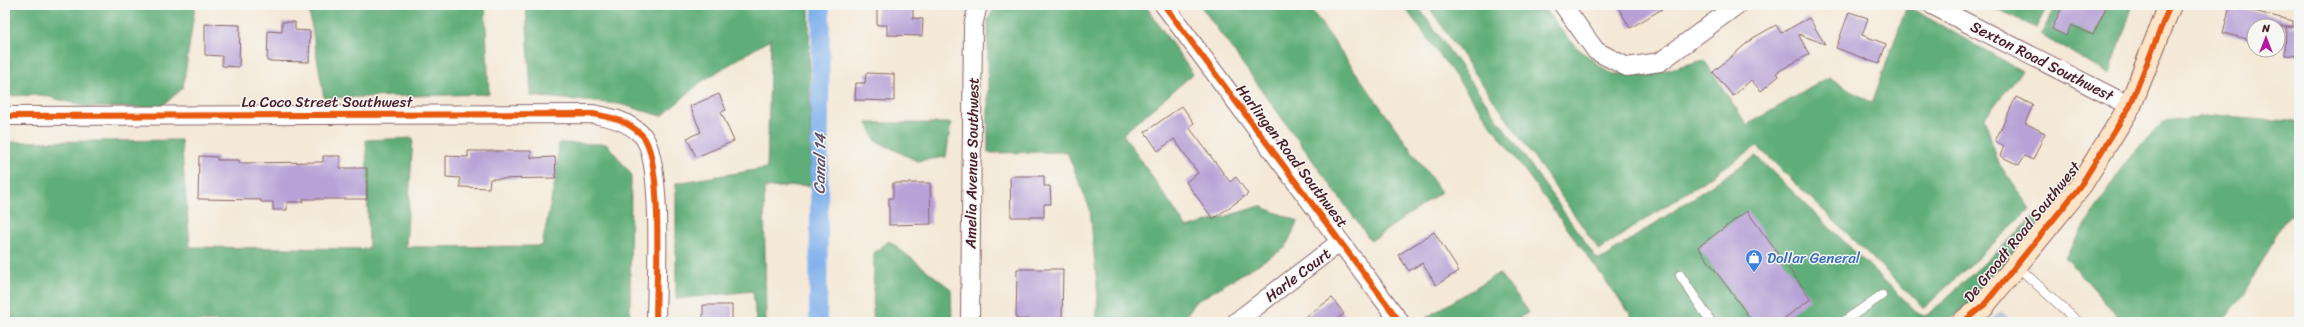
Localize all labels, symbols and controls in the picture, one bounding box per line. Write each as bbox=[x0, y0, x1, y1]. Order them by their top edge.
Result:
street label: Sexton Road Southwest bbox=[1966, 14, 2119, 109]
north arrow bbox=[2246, 18, 2286, 58]
text: N bbox=[2261, 19, 2270, 38]
street label: Amelia Avenue Southwest bbox=[957, 77, 986, 250]
street label: Harlingen Road Southwest bbox=[1229, 78, 1355, 234]
street label: La Coco Street Southwest bbox=[241, 89, 413, 115]
water label: Canal 14 bbox=[804, 132, 835, 194]
street label: De Groodt Road Southwest bbox=[1957, 155, 2088, 308]
street label: Harle Court bbox=[1259, 241, 1337, 309]
place label: Dollar General bbox=[1767, 245, 1861, 271]
shop icon: Dollar General bbox=[1744, 248, 1764, 273]

